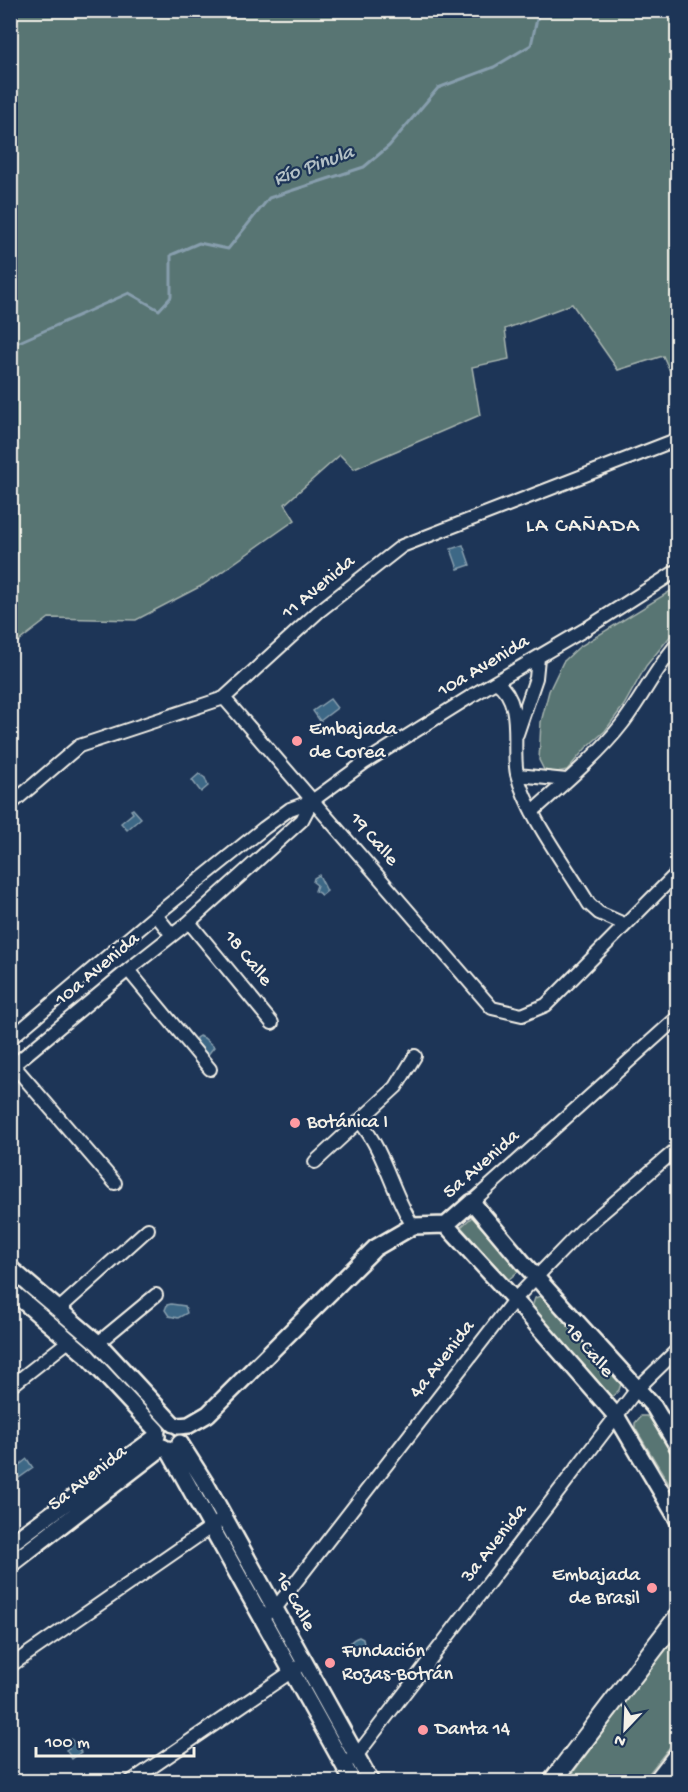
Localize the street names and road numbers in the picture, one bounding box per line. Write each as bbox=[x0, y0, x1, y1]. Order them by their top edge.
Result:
street label: 11 Avenida bbox=[277, 550, 361, 626]
street label: 10a Avenida bbox=[433, 630, 535, 704]
street label: 19 Calle bbox=[343, 808, 403, 872]
street label: 18 Calle bbox=[217, 926, 277, 992]
street label: 10a Avenida bbox=[50, 928, 145, 1013]
street label: 5a Avenida bbox=[439, 1125, 526, 1205]
street label: 4a Avenida bbox=[405, 1316, 481, 1404]
street label: 18 Calle bbox=[557, 1318, 618, 1384]
street label: 5a Avenida bbox=[44, 1440, 133, 1517]
street label: 3a Avenida bbox=[456, 1499, 533, 1589]
street label: 16 Calle bbox=[268, 1568, 320, 1636]

